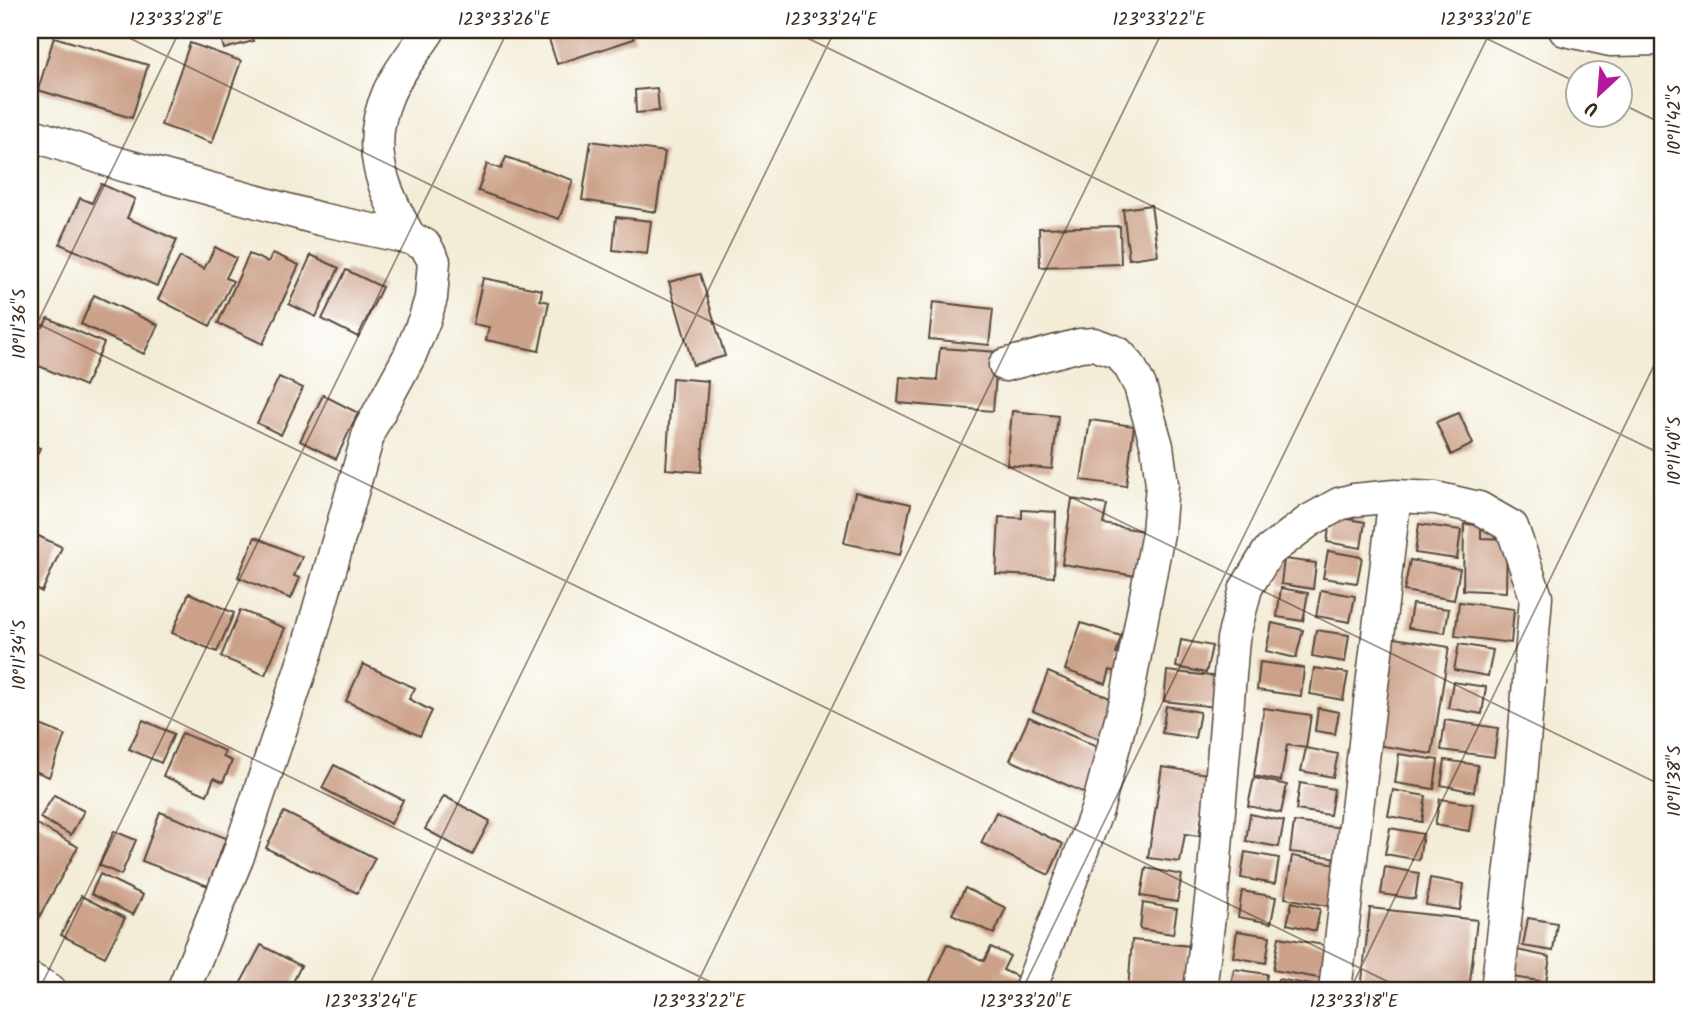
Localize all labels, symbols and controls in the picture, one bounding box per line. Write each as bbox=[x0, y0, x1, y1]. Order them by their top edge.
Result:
text: 123°33'28"E bbox=[129, 6, 223, 35]
text: 123°33'26"E bbox=[458, 6, 551, 35]
text: 123°33'24"E bbox=[785, 6, 878, 35]
text: 123°33'22"E bbox=[1112, 6, 1206, 35]
text: 123°33'20"E bbox=[1440, 6, 1532, 35]
north arrow bbox=[1564, 60, 1634, 130]
text: 10°11'42"S bbox=[1661, 84, 1690, 155]
text: U bbox=[1580, 91, 1604, 123]
text: 10°11'36"S bbox=[6, 288, 35, 359]
text: 10°11'40"S bbox=[1661, 416, 1690, 486]
text: 10°11'34"S bbox=[6, 619, 35, 690]
text: 10°11'38"S bbox=[1661, 745, 1690, 817]
text: 123°33'24"E bbox=[325, 988, 418, 1017]
text: 123°33'22"E bbox=[652, 988, 746, 1017]
text: 123°33'20"E bbox=[980, 988, 1072, 1017]
text: 123°33'18"E bbox=[1310, 988, 1399, 1017]

